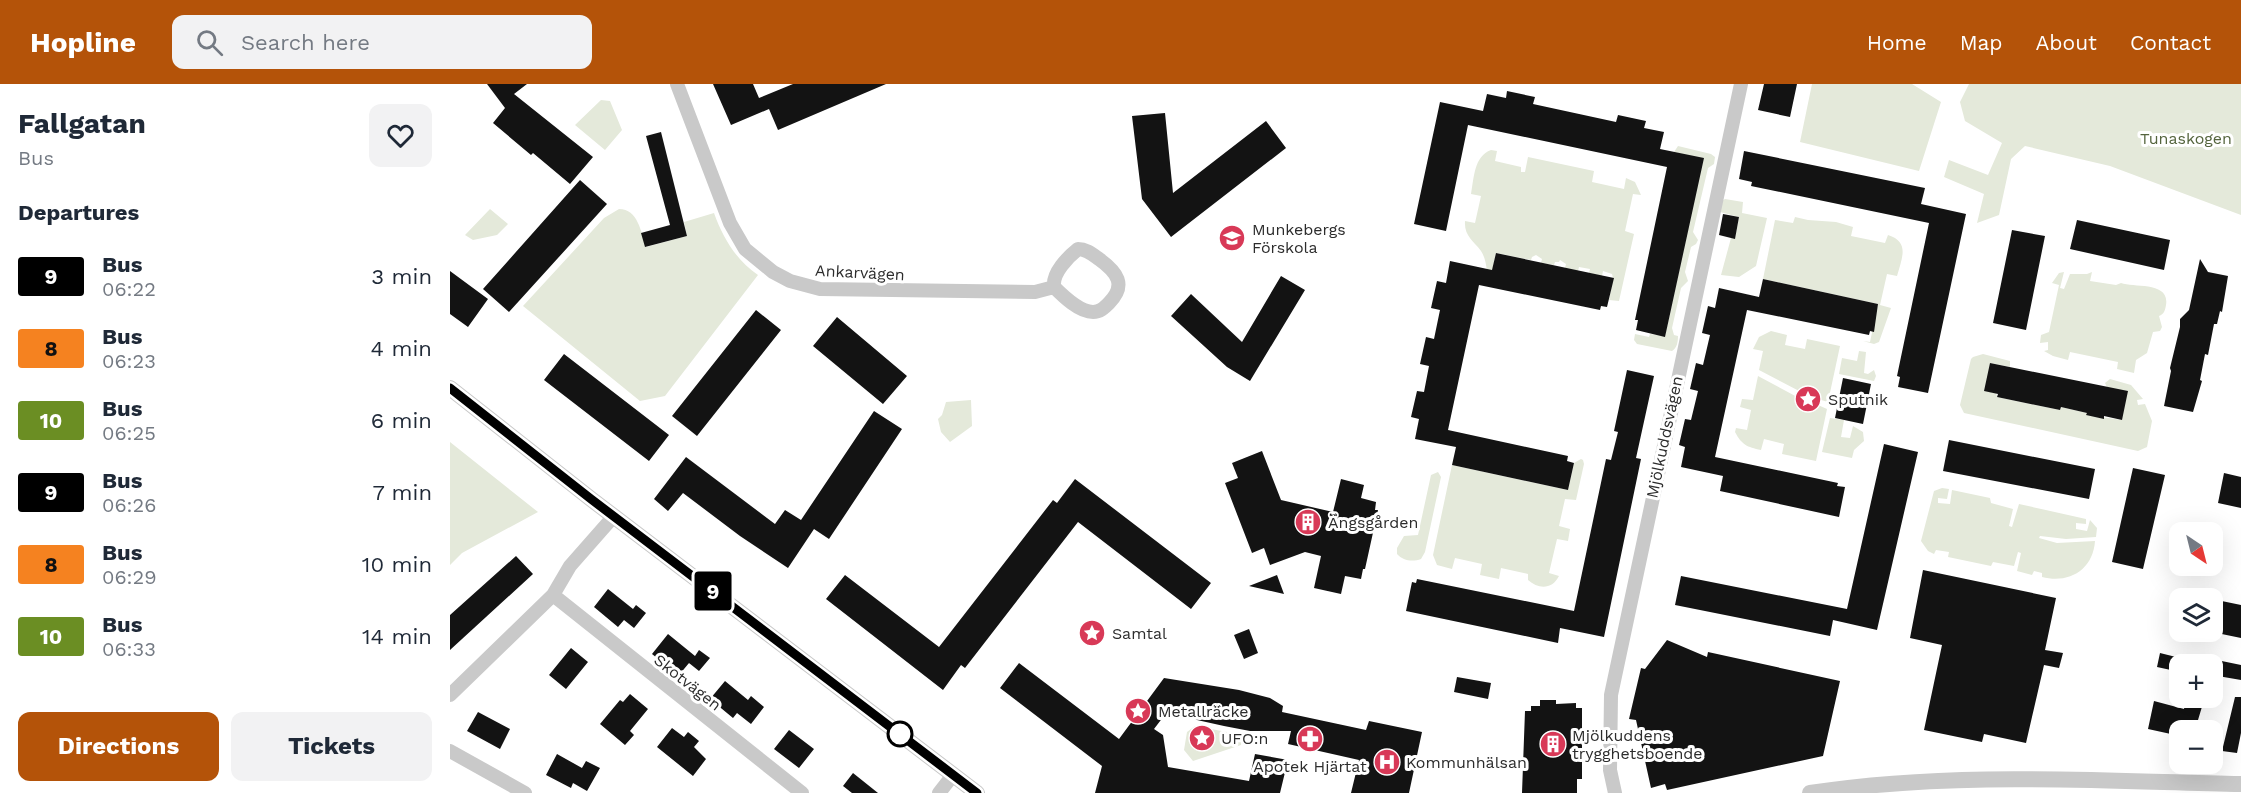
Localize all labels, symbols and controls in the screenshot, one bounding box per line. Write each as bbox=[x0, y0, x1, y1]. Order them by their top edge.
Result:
search box bbox=[172, 15, 592, 69]
text: Hopline bbox=[30, 26, 136, 59]
icon: search bbox=[193, 26, 226, 59]
text: Search here bbox=[241, 30, 370, 55]
text: Home bbox=[1867, 30, 1927, 55]
text: Map bbox=[1960, 30, 2003, 55]
text: About bbox=[2036, 30, 2097, 55]
text: Contact bbox=[2130, 30, 2211, 55]
button: heart bbox=[369, 104, 432, 167]
text: Fallgatan bbox=[18, 107, 146, 140]
park label: Tunaskogen bbox=[2140, 129, 2232, 148]
text: Bus bbox=[18, 146, 54, 170]
text: Departures bbox=[18, 200, 139, 225]
place label: Munkebergs Förskola bbox=[1252, 220, 1346, 257]
school or university icon: Munkebergs Förskola bbox=[1217, 223, 1247, 253]
text: Bus bbox=[102, 252, 142, 277]
street label: Ankarvägen bbox=[815, 261, 905, 284]
text: 9 bbox=[45, 264, 57, 289]
text: 3 min bbox=[371, 264, 432, 289]
text: 06:22 bbox=[102, 277, 156, 301]
text: Bus bbox=[102, 324, 142, 349]
text: 8 bbox=[44, 336, 58, 361]
text: 4 min bbox=[371, 336, 432, 361]
text: 06:23 bbox=[102, 349, 156, 373]
street label: Mjölkuddsvägen bbox=[1642, 374, 1687, 500]
place icon: Sputnik bbox=[1793, 384, 1823, 414]
place label: Sputnik bbox=[1828, 390, 1888, 409]
text: Bus bbox=[102, 396, 142, 421]
text: 10 bbox=[40, 408, 62, 433]
text: 6 min bbox=[371, 408, 432, 433]
text: 06:25 bbox=[102, 421, 156, 445]
text: Bus bbox=[102, 468, 142, 493]
text: 9 bbox=[45, 480, 57, 505]
text: 7 min bbox=[372, 480, 432, 505]
text: 06:26 bbox=[102, 493, 156, 517]
building icon: Ängsgården bbox=[1293, 507, 1323, 537]
place label: Ängsgården bbox=[1328, 513, 1418, 532]
north arrow bbox=[2169, 522, 2223, 576]
map controls bbox=[2169, 522, 2223, 774]
text: Bus bbox=[102, 540, 142, 565]
text: 8 bbox=[44, 552, 58, 577]
text: 10 min bbox=[362, 552, 432, 577]
text: 06:29 bbox=[102, 565, 157, 589]
line badge: 9 bbox=[694, 572, 732, 610]
text: 9 bbox=[707, 579, 719, 604]
button: layers bbox=[2169, 588, 2223, 642]
text: Bus bbox=[102, 612, 142, 637]
place icon: Samtal bbox=[1077, 618, 1107, 648]
text: 10 bbox=[40, 624, 62, 649]
text: 14 min bbox=[362, 624, 432, 649]
place label: Samtal bbox=[1112, 624, 1167, 643]
text: 06:33 bbox=[102, 637, 156, 661]
street label: Skotvägen bbox=[650, 650, 725, 715]
button: + bbox=[2169, 654, 2223, 708]
place icon: Metallräcke bbox=[1123, 696, 1153, 726]
place label: Metallräcke bbox=[1158, 702, 1248, 721]
button: Directions bbox=[18, 712, 219, 781]
button: Tickets bbox=[231, 712, 432, 781]
button: − bbox=[2169, 720, 2223, 774]
unlabelled marker bbox=[887, 721, 913, 747]
place icon: UFO:n bbox=[1187, 723, 1217, 753]
pharmacy icon: Apotek Hjärtat bbox=[1295, 724, 1325, 754]
place label: Mjölkuddens trygghetsboende bbox=[1572, 726, 1703, 763]
place label: UFO:n bbox=[1221, 729, 1269, 748]
building icon: Mjölkuddens trygghetsboende bbox=[1538, 729, 1568, 759]
hospital icon: Kommunhälsan bbox=[1372, 747, 1402, 777]
place label: Kommunhälsan bbox=[1406, 753, 1527, 772]
place label: Apotek Hjärtat bbox=[1253, 757, 1367, 776]

